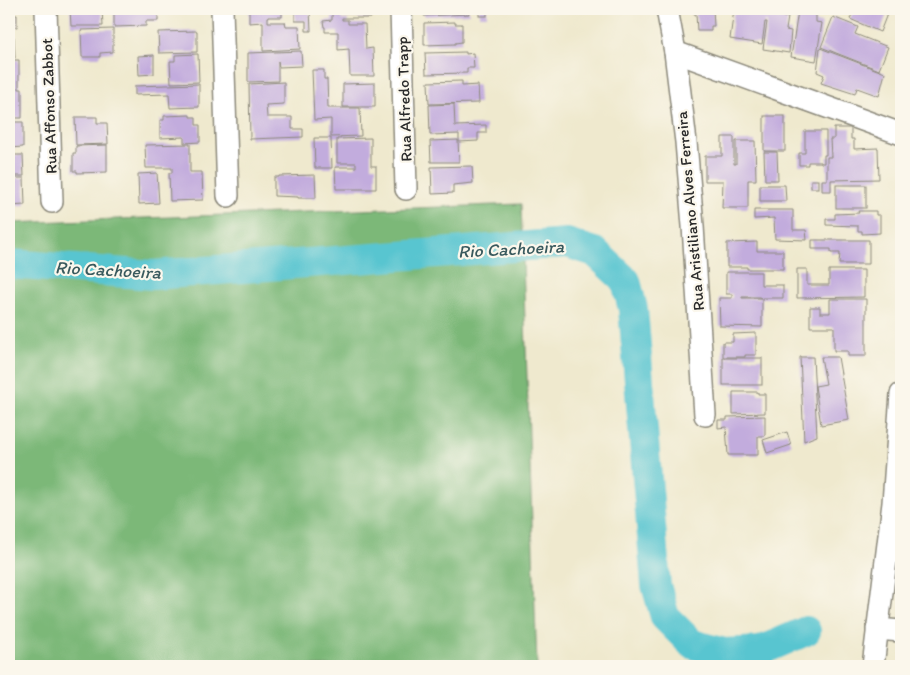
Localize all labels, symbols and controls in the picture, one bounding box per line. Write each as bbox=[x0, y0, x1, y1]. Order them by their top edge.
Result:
street label: Rua Alfredo Trapp bbox=[392, 36, 416, 162]
street label: Rua Affonso Zabbot bbox=[37, 38, 61, 174]
street label: Rua Aristiliano Alves Ferreira bbox=[672, 110, 708, 312]
water label: Rio Cachoeira bbox=[457, 235, 565, 263]
water label: Rio Cachoeira bbox=[54, 256, 162, 284]

